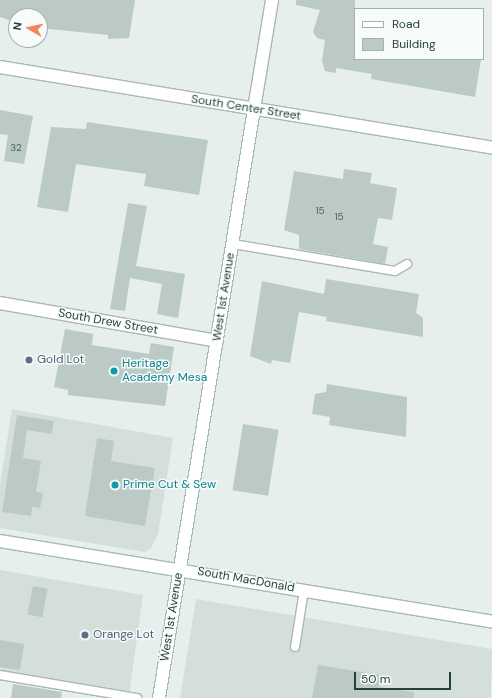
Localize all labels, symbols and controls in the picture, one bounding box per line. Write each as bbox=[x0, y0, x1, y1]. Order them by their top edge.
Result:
north arrow bbox=[8, 8, 48, 48]
legend bbox=[354, 8, 484, 60]
text: Road bbox=[392, 16, 420, 32]
text: N bbox=[10, 21, 25, 31]
text: Building bbox=[392, 36, 436, 52]
street label: South Center Street bbox=[190, 92, 302, 124]
house number: 32 bbox=[10, 142, 22, 154]
house number: 15 bbox=[315, 205, 325, 217]
house number: 15 bbox=[334, 211, 344, 223]
street label: West 1st Avenue bbox=[210, 252, 238, 342]
street label: South Drew Street bbox=[57, 306, 159, 338]
place label: Gold Lot bbox=[37, 353, 84, 367]
marker: Gold Lot bbox=[24, 355, 34, 365]
place label: Heritage Academy Mesa bbox=[122, 357, 207, 385]
marker: Heritage Academy Mesa bbox=[109, 366, 119, 376]
place label: Prime Cut & Sew bbox=[123, 478, 216, 492]
marker: Prime Cut & Sew bbox=[110, 480, 120, 490]
street label: South MacDonald bbox=[196, 564, 296, 596]
street label: West 1st Avenue bbox=[158, 572, 186, 662]
place label: Orange Lot bbox=[93, 628, 154, 642]
marker: Orange Lot bbox=[80, 630, 90, 640]
scale bar bbox=[356, 664, 453, 690]
text: 50 m bbox=[361, 671, 390, 687]

